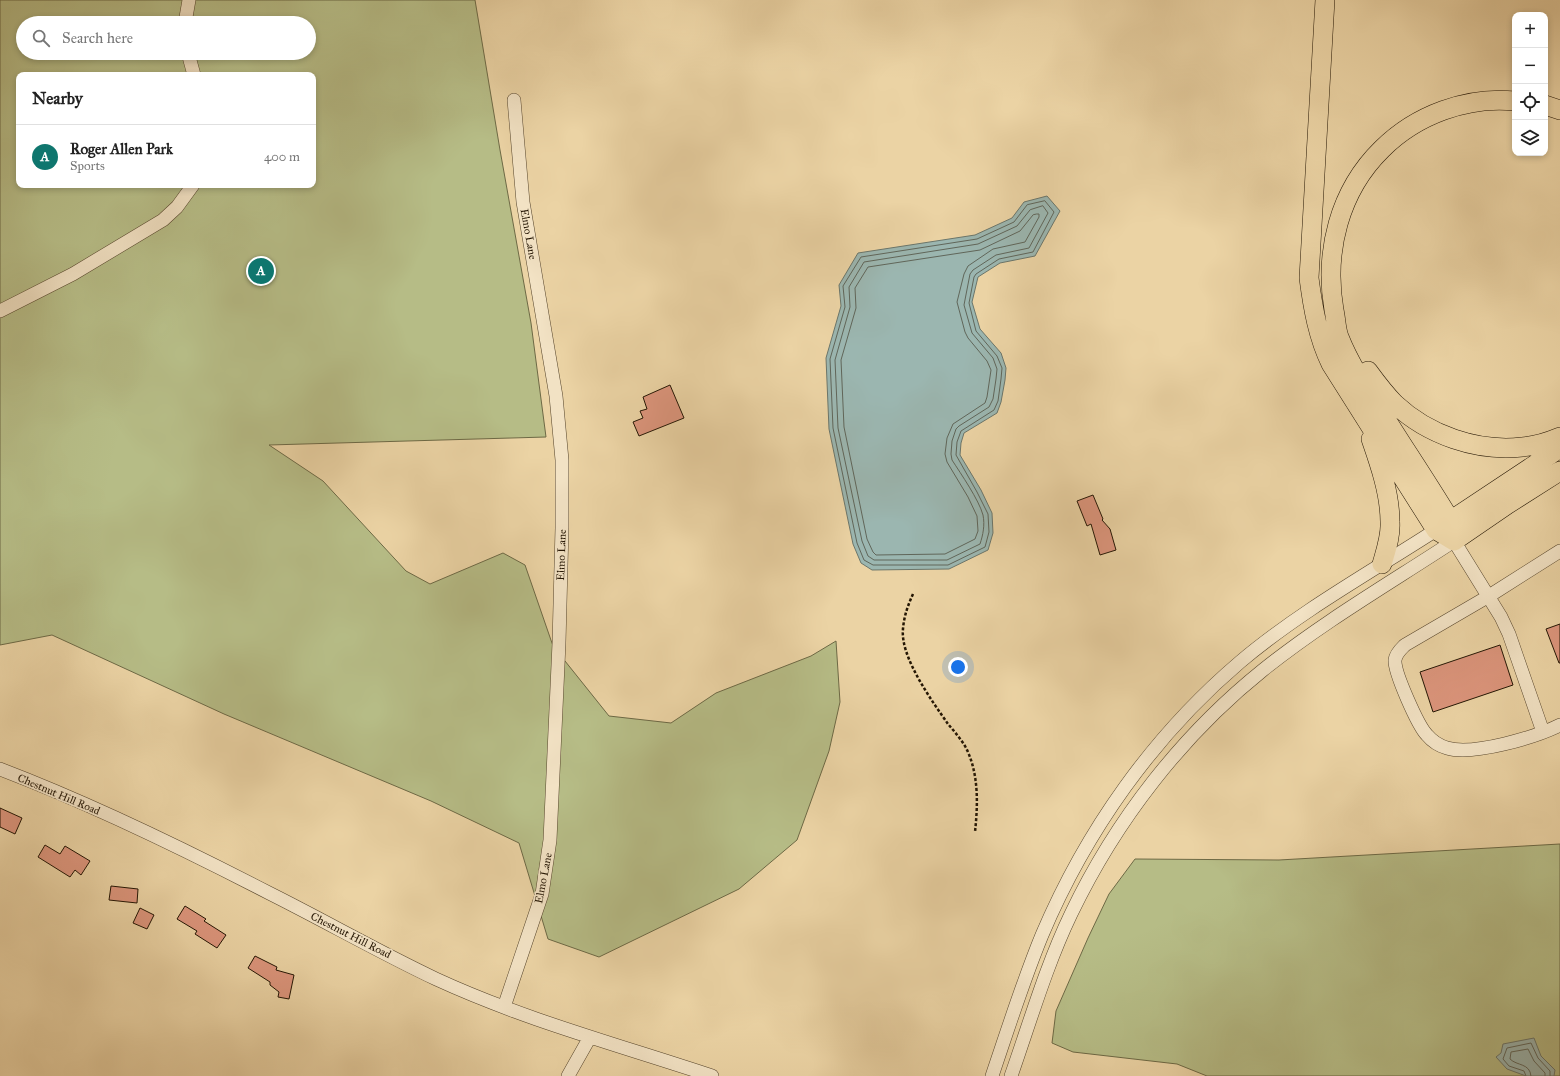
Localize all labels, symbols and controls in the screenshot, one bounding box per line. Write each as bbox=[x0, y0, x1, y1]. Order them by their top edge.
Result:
map controls bbox=[1512, 12, 1548, 156]
button: + bbox=[1512, 12, 1548, 48]
search box bbox=[16, 16, 316, 60]
icon: search bbox=[30, 27, 52, 49]
text: Search here bbox=[62, 29, 133, 47]
button: − bbox=[1512, 48, 1548, 84]
button: locate bbox=[1512, 84, 1548, 120]
text: Nearby bbox=[32, 88, 83, 109]
button: layers bbox=[1512, 120, 1548, 156]
text: Roger Allen Park bbox=[70, 140, 173, 158]
text: A bbox=[41, 149, 49, 165]
text: 400 m bbox=[264, 149, 300, 165]
text: Sports bbox=[70, 158, 105, 174]
street label: Elmo Lane bbox=[518, 208, 539, 261]
pin: A bbox=[248, 256, 274, 286]
street label: Elmo Lane bbox=[554, 529, 569, 581]
your location bbox=[948, 657, 968, 677]
street label: Chestnut Hill Road bbox=[16, 771, 102, 818]
street label: Elmo Lane bbox=[532, 851, 555, 905]
street label: Chestnut Hill Road bbox=[308, 910, 394, 962]

